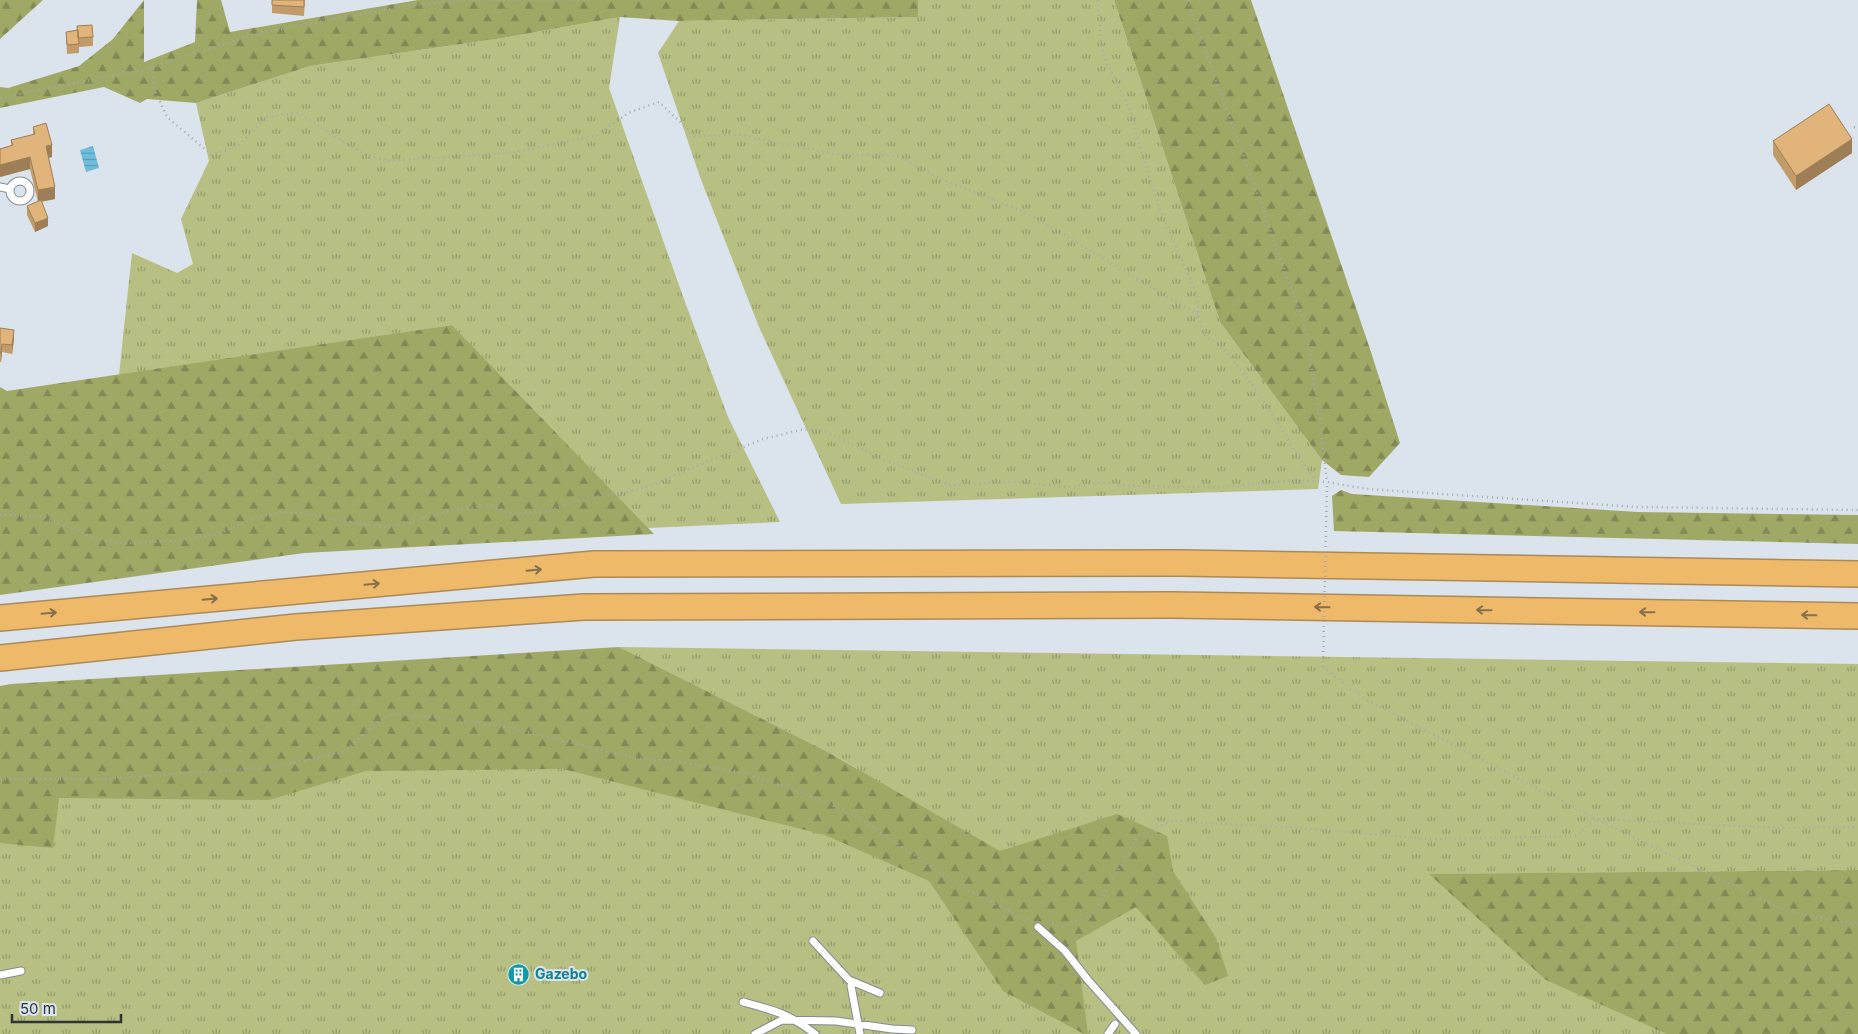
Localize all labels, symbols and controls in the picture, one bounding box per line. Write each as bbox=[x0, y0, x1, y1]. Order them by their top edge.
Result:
one-way arrow bbox=[526, 565, 542, 574]
one-way arrow bbox=[364, 579, 380, 589]
one-way arrow bbox=[202, 594, 218, 604]
one-way arrow bbox=[1314, 602, 1330, 612]
one-way arrow bbox=[1477, 605, 1493, 615]
one-way arrow bbox=[1639, 608, 1655, 617]
one-way arrow bbox=[40, 609, 56, 618]
one-way arrow bbox=[1802, 610, 1818, 620]
building icon: Gazebo bbox=[507, 962, 531, 986]
place label: Gazebo bbox=[535, 965, 588, 982]
scale bar bbox=[12, 992, 121, 1024]
text: 50 m bbox=[20, 999, 56, 1018]

